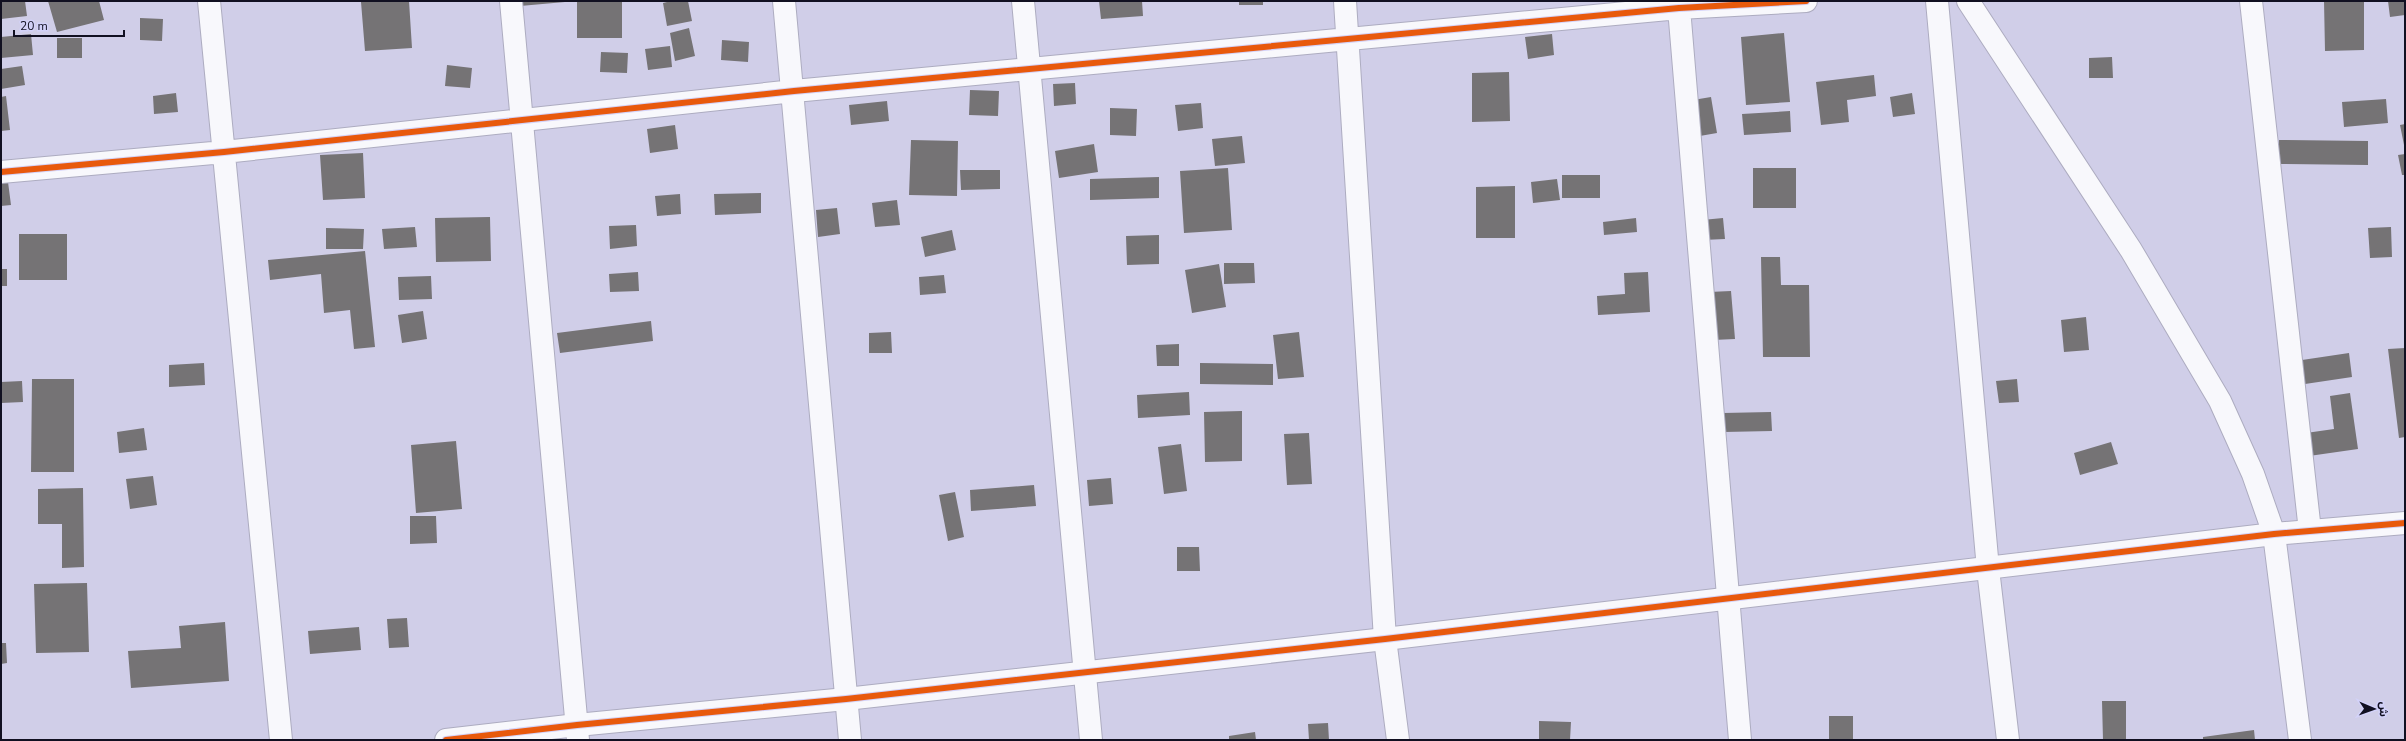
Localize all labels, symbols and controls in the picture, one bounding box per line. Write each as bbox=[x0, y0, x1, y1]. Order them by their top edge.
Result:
scale bar bbox=[14, 12, 124, 38]
text: 20 m bbox=[20, 18, 48, 34]
north arrow bbox=[2354, 689, 2394, 729]
text: ش bbox=[2376, 702, 2391, 717]

